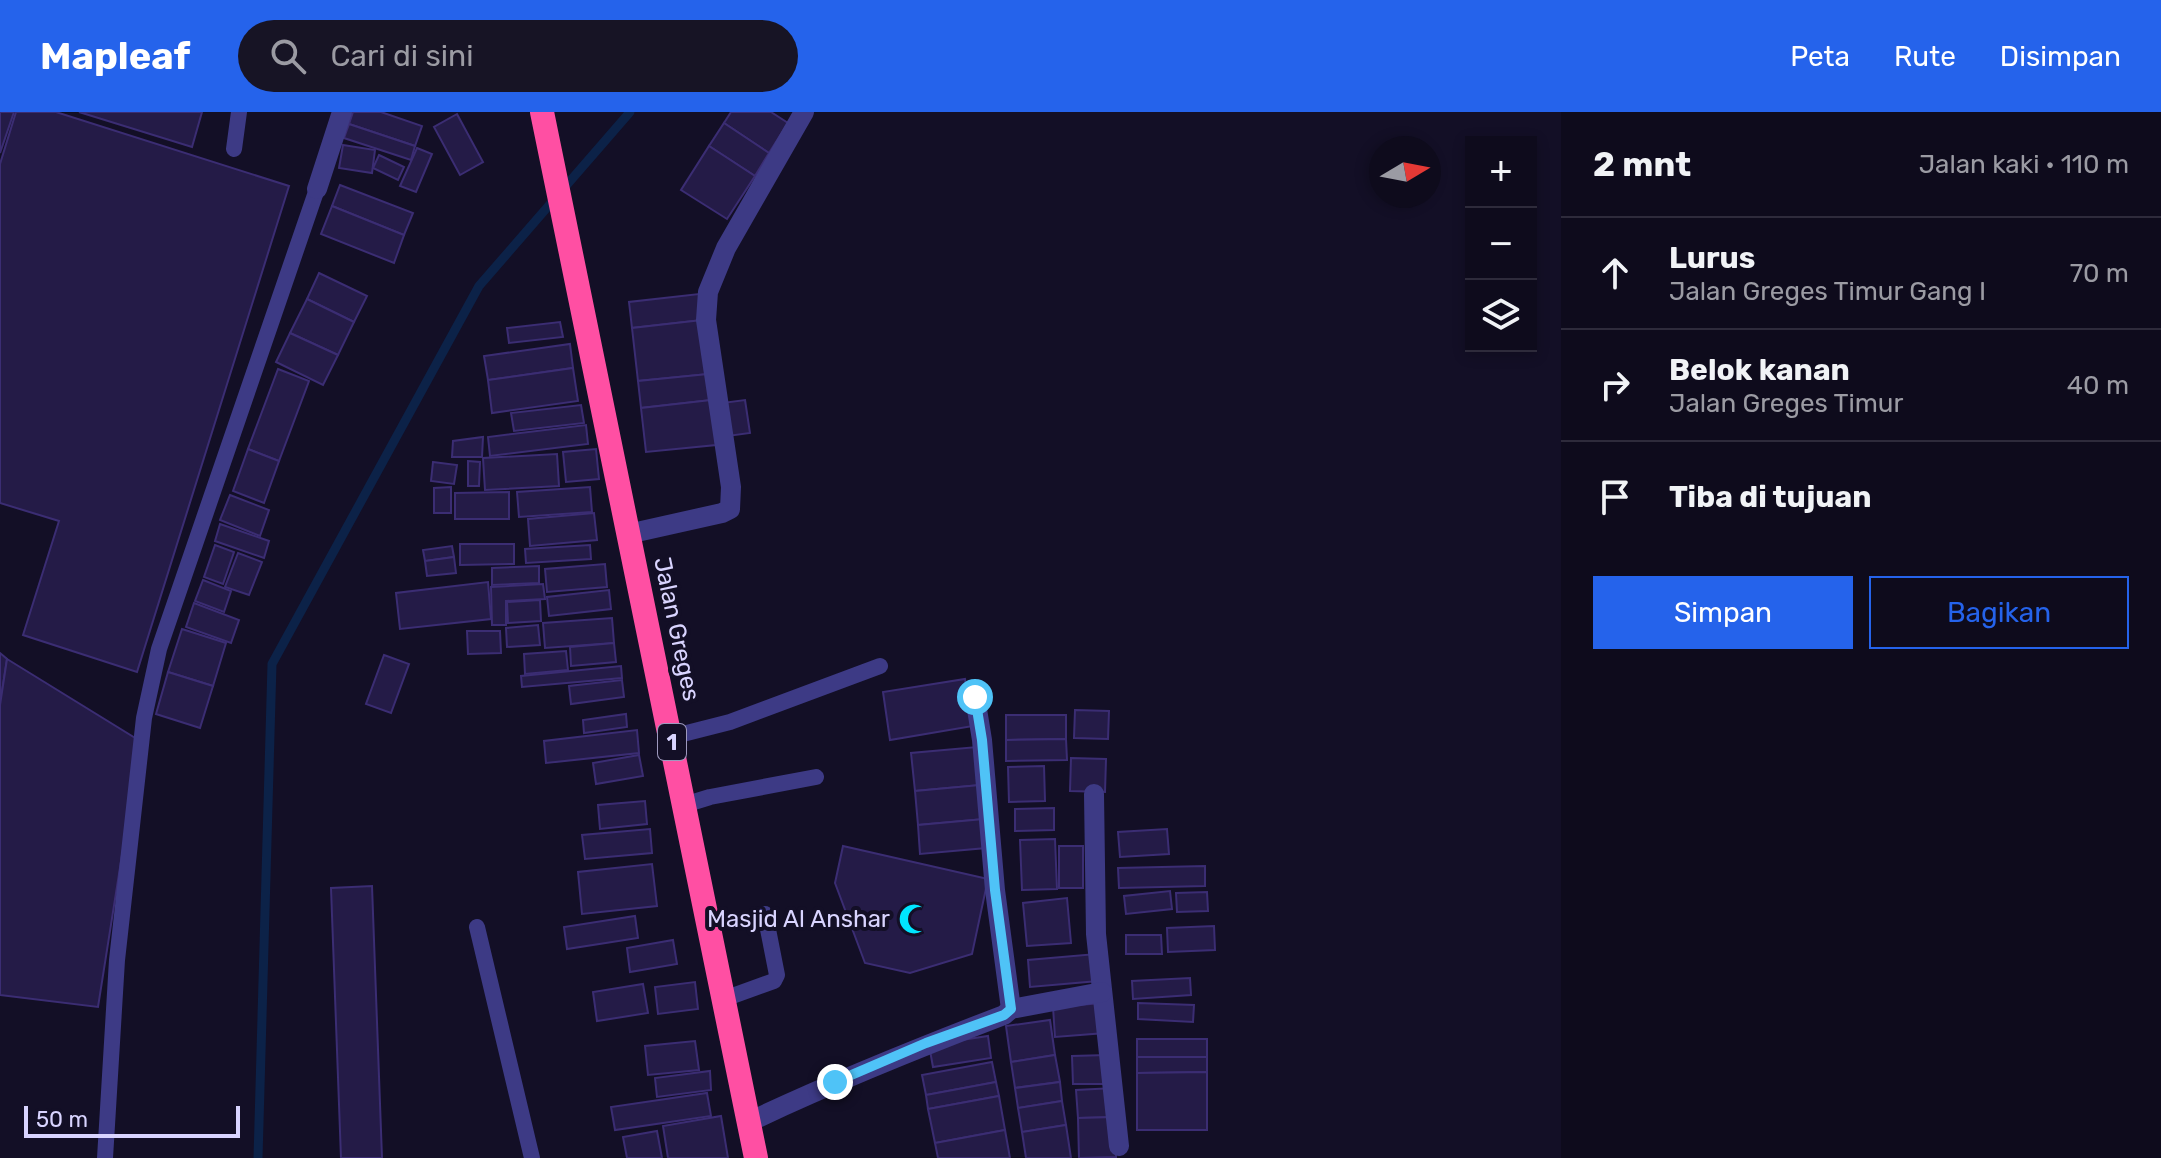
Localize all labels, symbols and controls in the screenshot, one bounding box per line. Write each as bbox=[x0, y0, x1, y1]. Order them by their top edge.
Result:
search box bbox=[238, 20, 798, 92]
text: Mapleaf bbox=[40, 33, 190, 79]
icon: search bbox=[266, 34, 310, 78]
text: Cari di sini bbox=[330, 38, 473, 74]
text: Peta bbox=[1790, 40, 1850, 73]
text: Rute bbox=[1894, 40, 1956, 73]
text: Disimpan bbox=[2000, 40, 2121, 73]
north arrow bbox=[1369, 136, 1441, 208]
map controls bbox=[1465, 136, 1537, 352]
button: + bbox=[1465, 136, 1537, 208]
text: 2 mnt bbox=[1593, 144, 1691, 185]
text: Jalan kaki · 110 m bbox=[1919, 149, 2129, 180]
button: − bbox=[1465, 208, 1537, 280]
text: Lurus bbox=[1669, 240, 1755, 276]
icon: ahead bbox=[1593, 251, 1637, 295]
text: 70 m bbox=[2070, 258, 2129, 289]
text: Jalan Greges Timur Gang I bbox=[1669, 276, 1986, 307]
button: layers bbox=[1465, 280, 1537, 352]
text: Belok kanan bbox=[1669, 352, 1850, 388]
icon: right bbox=[1593, 363, 1637, 407]
text: 40 m bbox=[2067, 370, 2129, 401]
text: Jalan Greges Timur bbox=[1669, 388, 1903, 419]
icon: arrive bbox=[1593, 475, 1637, 519]
text: Tiba di tujuan bbox=[1669, 479, 1871, 515]
street label: Jalan Greges bbox=[648, 554, 706, 704]
button: Simpan bbox=[1593, 576, 1853, 649]
button: Bagikan bbox=[1869, 576, 2129, 649]
route start bbox=[957, 679, 993, 715]
road number: 1 bbox=[658, 724, 686, 760]
mosque icon: Masjid Al Anshar bbox=[897, 902, 931, 936]
place label: Masjid Al Anshar bbox=[707, 905, 890, 933]
route end bbox=[817, 1064, 853, 1100]
scale bar bbox=[24, 1102, 240, 1138]
text: 50 m bbox=[36, 1106, 88, 1133]

